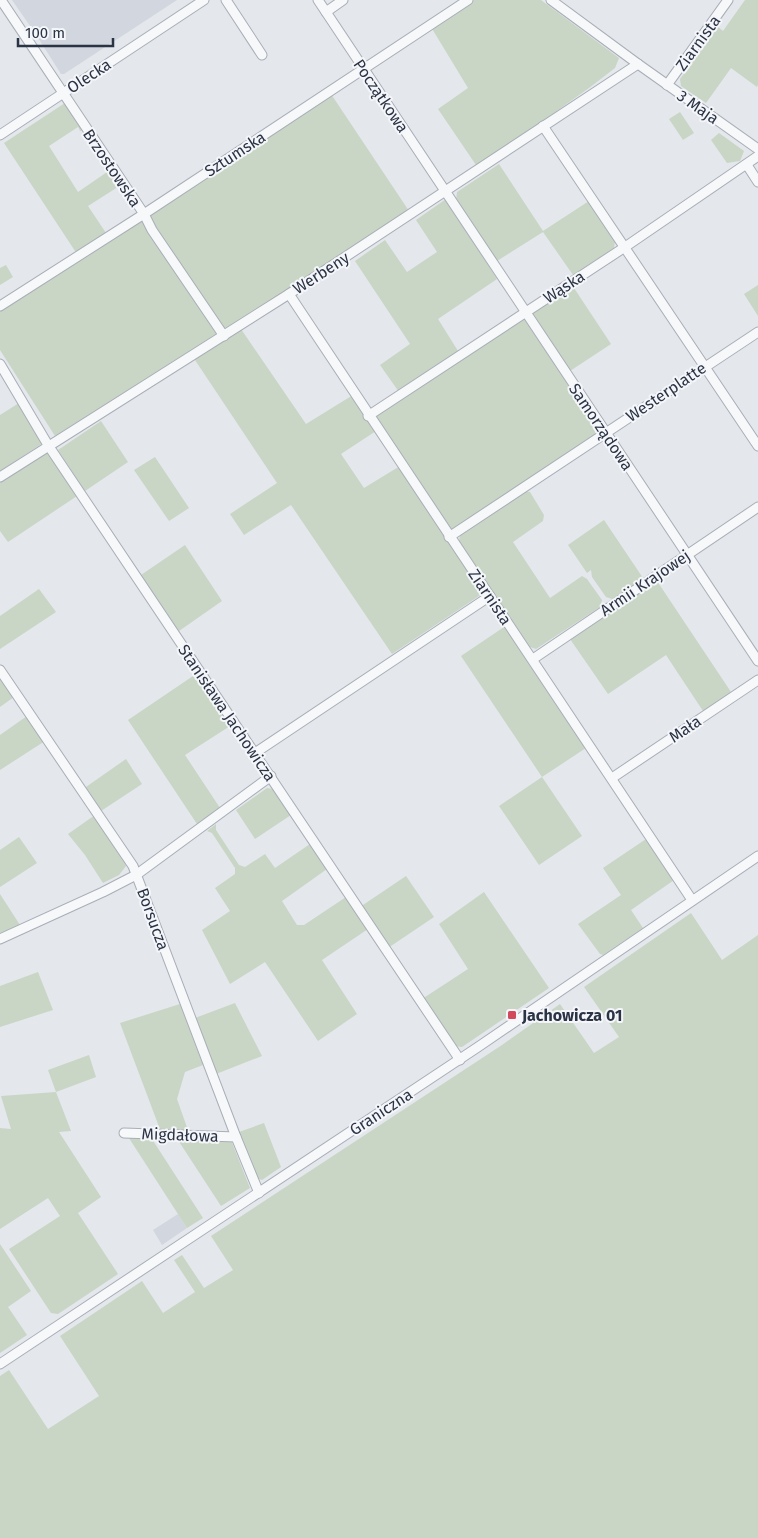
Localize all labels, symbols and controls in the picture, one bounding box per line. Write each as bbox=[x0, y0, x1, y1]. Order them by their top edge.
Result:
street label: Ziarnista bbox=[672, 12, 724, 74]
scale bar bbox=[18, 15, 112, 47]
text: 100 m bbox=[25, 24, 65, 42]
street label: Olecka bbox=[63, 55, 115, 97]
street label: Początkowa bbox=[349, 56, 412, 137]
street label: 3 Maja bbox=[674, 86, 722, 128]
street label: Brzostowska bbox=[79, 125, 145, 211]
street label: Sztumska bbox=[201, 127, 269, 181]
street label: Werbeny bbox=[289, 248, 353, 298]
street label: Wąska bbox=[540, 267, 589, 308]
street label: Westerplatte bbox=[622, 358, 710, 426]
street label: Samorządowa bbox=[564, 380, 637, 475]
street label: Armii Krajowej bbox=[596, 546, 694, 620]
street label: Ziarnista bbox=[464, 565, 516, 629]
street label: Stanisława Jachowicza bbox=[174, 641, 280, 785]
street label: Mała bbox=[665, 711, 705, 747]
street label: Borsucza bbox=[133, 885, 173, 953]
place label: Jachowicza 01 bbox=[521, 1006, 622, 1025]
marker: Jachowicza 01 bbox=[506, 1009, 518, 1021]
street label: Graniczna bbox=[346, 1085, 416, 1139]
street label: Migdałowa bbox=[141, 1124, 219, 1146]

